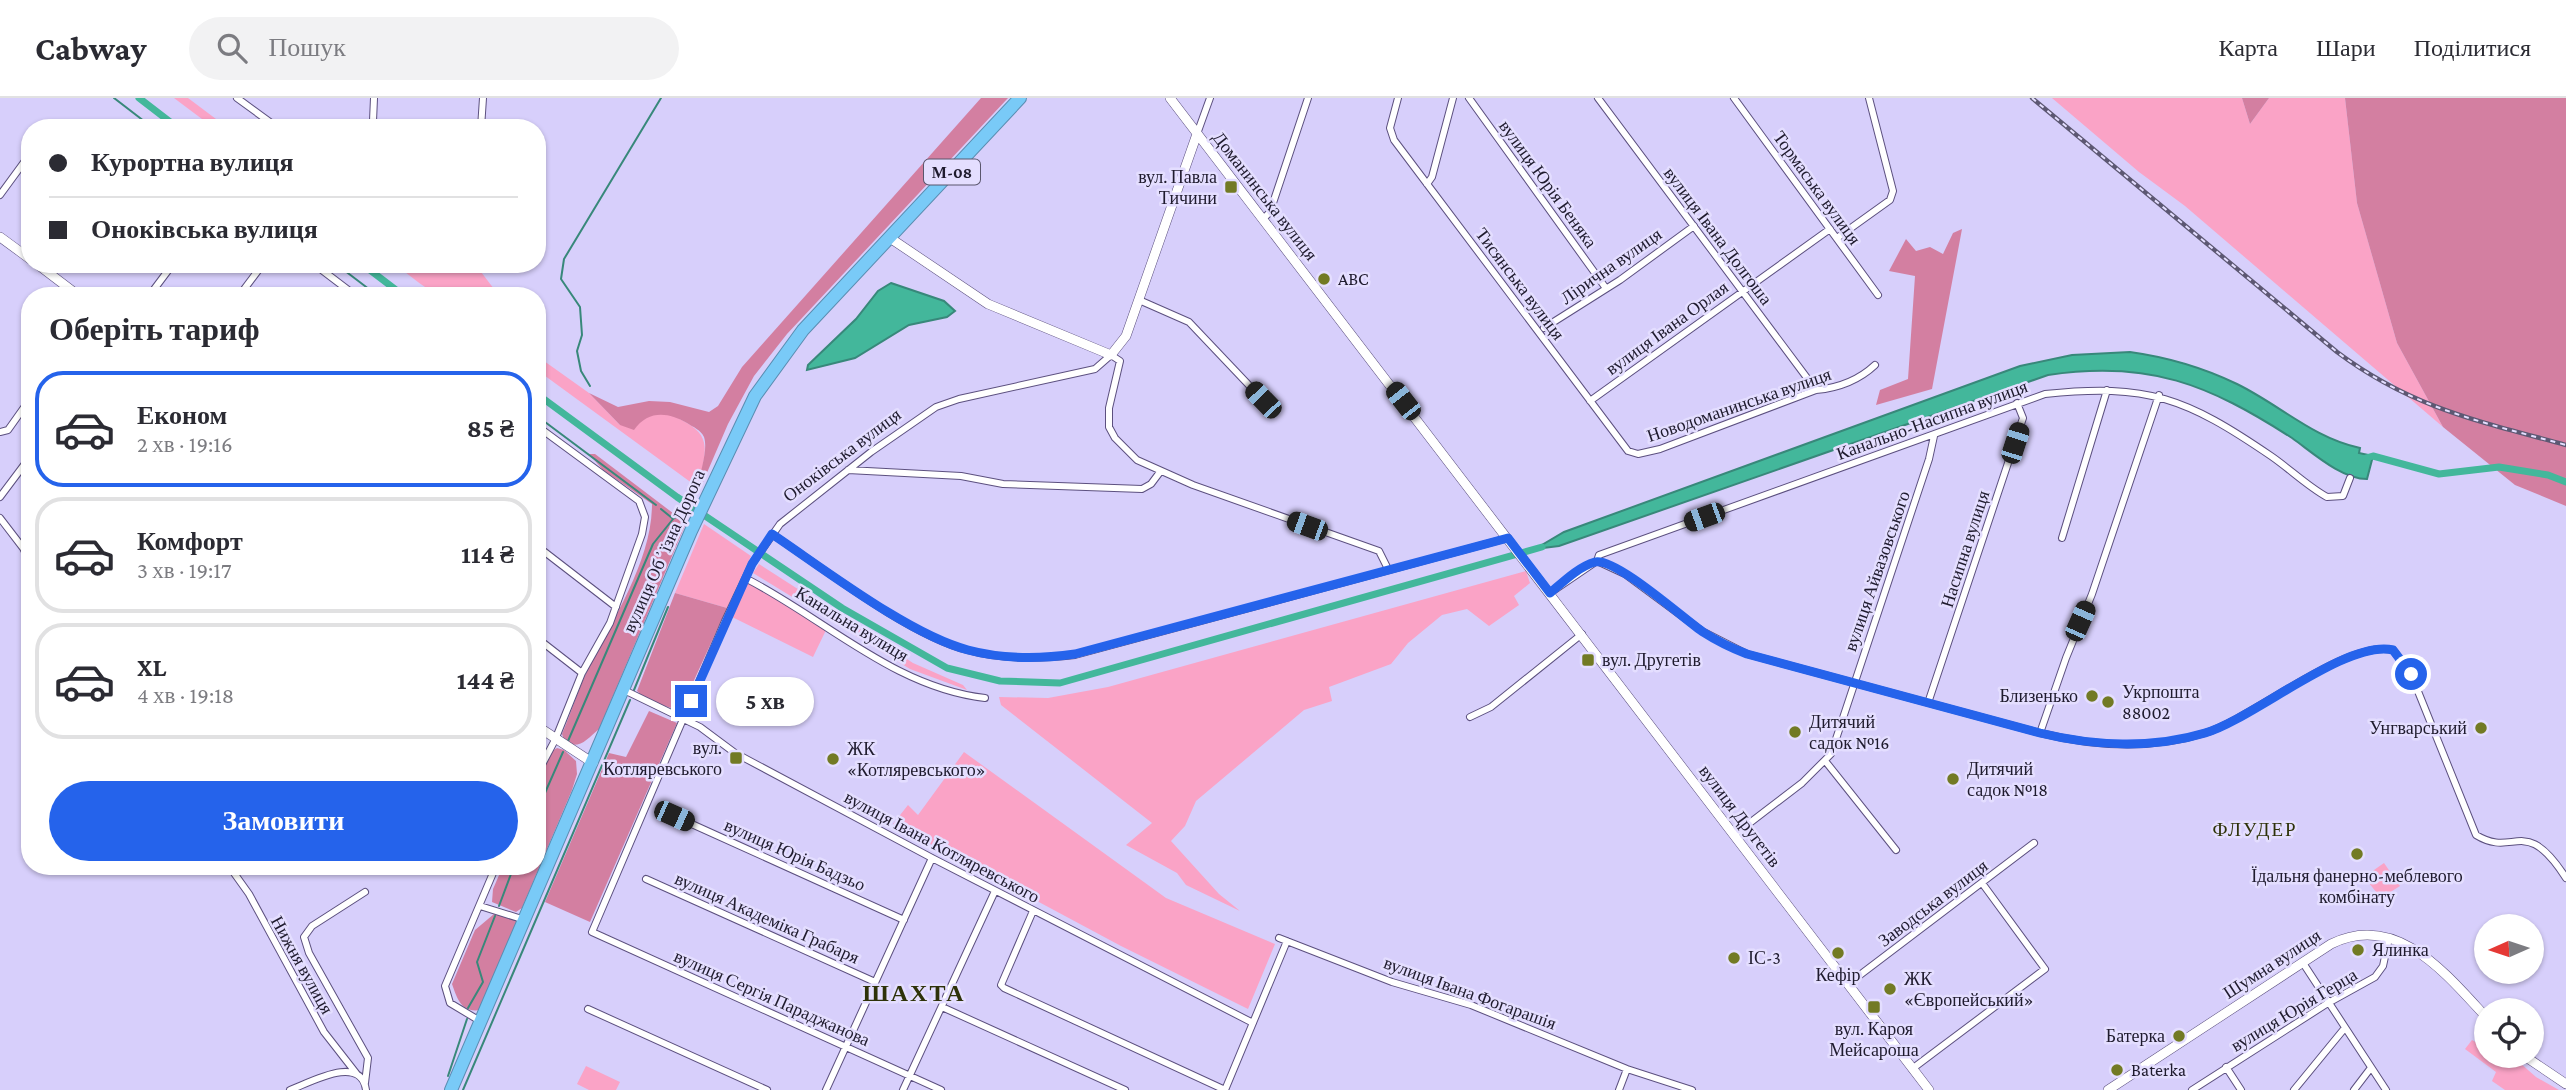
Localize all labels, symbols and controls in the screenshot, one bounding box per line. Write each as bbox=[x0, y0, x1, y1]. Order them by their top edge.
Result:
search box bbox=[189, 17, 679, 80]
icon: search bbox=[213, 29, 251, 67]
text: Cabway bbox=[35, 30, 147, 67]
text: Пошук bbox=[269, 33, 346, 62]
text: Карта bbox=[2218, 34, 2278, 61]
text: Шари bbox=[2316, 34, 2376, 61]
text: Поділитися bbox=[2414, 34, 2531, 61]
street label: вулиця Юрія Беняка bbox=[1495, 116, 1601, 252]
street label: Тормаська вулиця bbox=[1769, 127, 1865, 249]
street label: Доманинська вулиця bbox=[1209, 128, 1321, 264]
text: Курортна вулиця bbox=[91, 148, 294, 177]
road number: М-08 bbox=[924, 159, 980, 184]
street label: вулиця Івана Долгоша bbox=[1660, 163, 1776, 309]
place label: вул. Павла Тичини bbox=[1138, 167, 1217, 208]
marker: вул. Павла Тичини bbox=[1223, 179, 1239, 195]
text: Оноківська вулиця bbox=[91, 215, 318, 244]
street label: Тисянська вулиця bbox=[1471, 224, 1569, 344]
street label: Лірична вулиця bbox=[1557, 224, 1665, 308]
place label: ABC bbox=[1338, 269, 1369, 289]
marker: ABC bbox=[1316, 271, 1332, 287]
street label: вулиця Івана Орлая bbox=[1602, 277, 1732, 379]
text: Оберіть тариф bbox=[49, 311, 260, 347]
street label: Новодоманинська вулиця bbox=[1644, 364, 1834, 446]
street label: Канально-Насипна вулиця bbox=[1834, 376, 2030, 464]
car bbox=[1241, 378, 1286, 422]
car bbox=[1382, 378, 1425, 424]
icon: car bbox=[53, 398, 116, 461]
text: Економ bbox=[137, 401, 227, 430]
street label: Оноківська вулиця bbox=[779, 404, 905, 506]
text: 85 ₴ bbox=[467, 414, 514, 443]
car bbox=[1999, 420, 2032, 466]
text: 2 хв · 19:16 bbox=[137, 431, 233, 457]
street label: вулиця Обʼїзна Дорога bbox=[619, 466, 709, 636]
street label: вулиця Айвазовського bbox=[1840, 488, 1914, 654]
street label: Насипна вулиця bbox=[1937, 488, 1993, 610]
car bbox=[1681, 500, 1728, 534]
car bbox=[1284, 509, 1331, 543]
icon: car bbox=[53, 524, 116, 587]
text: Комфорт bbox=[137, 527, 243, 556]
text: 114 ₴ bbox=[461, 540, 514, 569]
text: 3 хв · 19:17 bbox=[137, 557, 232, 583]
street label: Канальна вулиця bbox=[792, 582, 912, 666]
car bbox=[2062, 598, 2099, 644]
icon: car bbox=[53, 650, 116, 713]
place label: вул. Другетів bbox=[1602, 650, 1701, 670]
marker: вул. Другетів bbox=[1580, 652, 1596, 668]
text: XL bbox=[137, 653, 166, 682]
route start bbox=[2395, 658, 2427, 690]
text: 144 ₴ bbox=[457, 666, 514, 695]
callout: 5 хв bbox=[716, 676, 814, 726]
text: 4 хв · 19:18 bbox=[137, 682, 234, 708]
place label: Укрпошта 88002 bbox=[2122, 682, 2199, 723]
route end bbox=[675, 685, 707, 717]
place label: Близенько bbox=[2000, 686, 2078, 706]
text: 5 хв bbox=[745, 688, 785, 714]
marker: Близенько bbox=[2084, 688, 2100, 704]
marker: Укрпошта 88002 bbox=[2100, 694, 2116, 710]
place label: Дитячий садок №16 bbox=[1809, 712, 1889, 753]
place label: Унгварський bbox=[2369, 718, 2467, 738]
marker: Унгварський bbox=[2473, 720, 2489, 736]
marker: Дитячий садок №16 bbox=[1787, 724, 1803, 740]
place label: вул. Котляревського bbox=[603, 738, 722, 779]
place label: ЖК «Котляревського» bbox=[847, 739, 985, 780]
marker: вул. Котляревського bbox=[728, 750, 744, 766]
marker: ЖК «Котляревського» bbox=[825, 751, 841, 767]
place label: Дитячий садок №18 bbox=[1967, 759, 2048, 800]
street label: вулиця Другетів bbox=[1695, 761, 1785, 871]
marker: Дитячий садок №18 bbox=[1945, 771, 1961, 787]
button: Замовити bbox=[49, 781, 518, 861]
street label: вулиця Івана Котляревського bbox=[841, 787, 1043, 907]
car bbox=[651, 798, 698, 834]
street label: вулиця Юрія Бадзьо bbox=[721, 815, 869, 895]
district label: ФЛУДЕР bbox=[2212, 819, 2298, 840]
marker: Їдальня фанерно-меблевого комбінату bbox=[2349, 846, 2365, 862]
street label: Заводська вулиця bbox=[1874, 855, 1992, 951]
place label: Їдальня фанерно-меблевого комбінату bbox=[2251, 866, 2463, 907]
street label: вулиця Академіка Грабаря bbox=[672, 868, 862, 968]
street label: Нижня вулиця bbox=[267, 912, 337, 1018]
north arrow bbox=[2474, 914, 2544, 984]
map controls bbox=[2474, 914, 2544, 1068]
street label: Шумна вулиця bbox=[2220, 925, 2324, 1003]
place label: Ялинка bbox=[2372, 940, 2429, 960]
marker: Ялинка bbox=[2350, 942, 2366, 958]
marker: Кефір bbox=[1830, 945, 1846, 961]
street label: вулиця Сергія Параджанова bbox=[671, 946, 873, 1050]
place label: ІС-3 bbox=[1748, 948, 1781, 968]
marker: ІС-3 bbox=[1726, 950, 1742, 966]
street label: вулиця Івана Фогарашія bbox=[1381, 952, 1559, 1034]
street label: вулиця Юрія Герца bbox=[2227, 964, 2361, 1056]
place label: Кефір bbox=[1815, 965, 1861, 985]
place label: ЖК «Європейський» bbox=[1904, 969, 2033, 1010]
district label: ШАХТА bbox=[862, 979, 966, 1006]
marker: ЖК «Європейський» bbox=[1882, 981, 1898, 997]
button: locate bbox=[2474, 998, 2544, 1068]
marker: вул. Кароя Мейсароша bbox=[1866, 999, 1882, 1015]
place label: вул. Кароя Мейсароша bbox=[1829, 1019, 1919, 1060]
place label: Батерка bbox=[2106, 1026, 2165, 1046]
marker: Батерка bbox=[2171, 1028, 2187, 1044]
place label: Baterka bbox=[2131, 1060, 2186, 1080]
marker: Baterka bbox=[2109, 1062, 2125, 1078]

